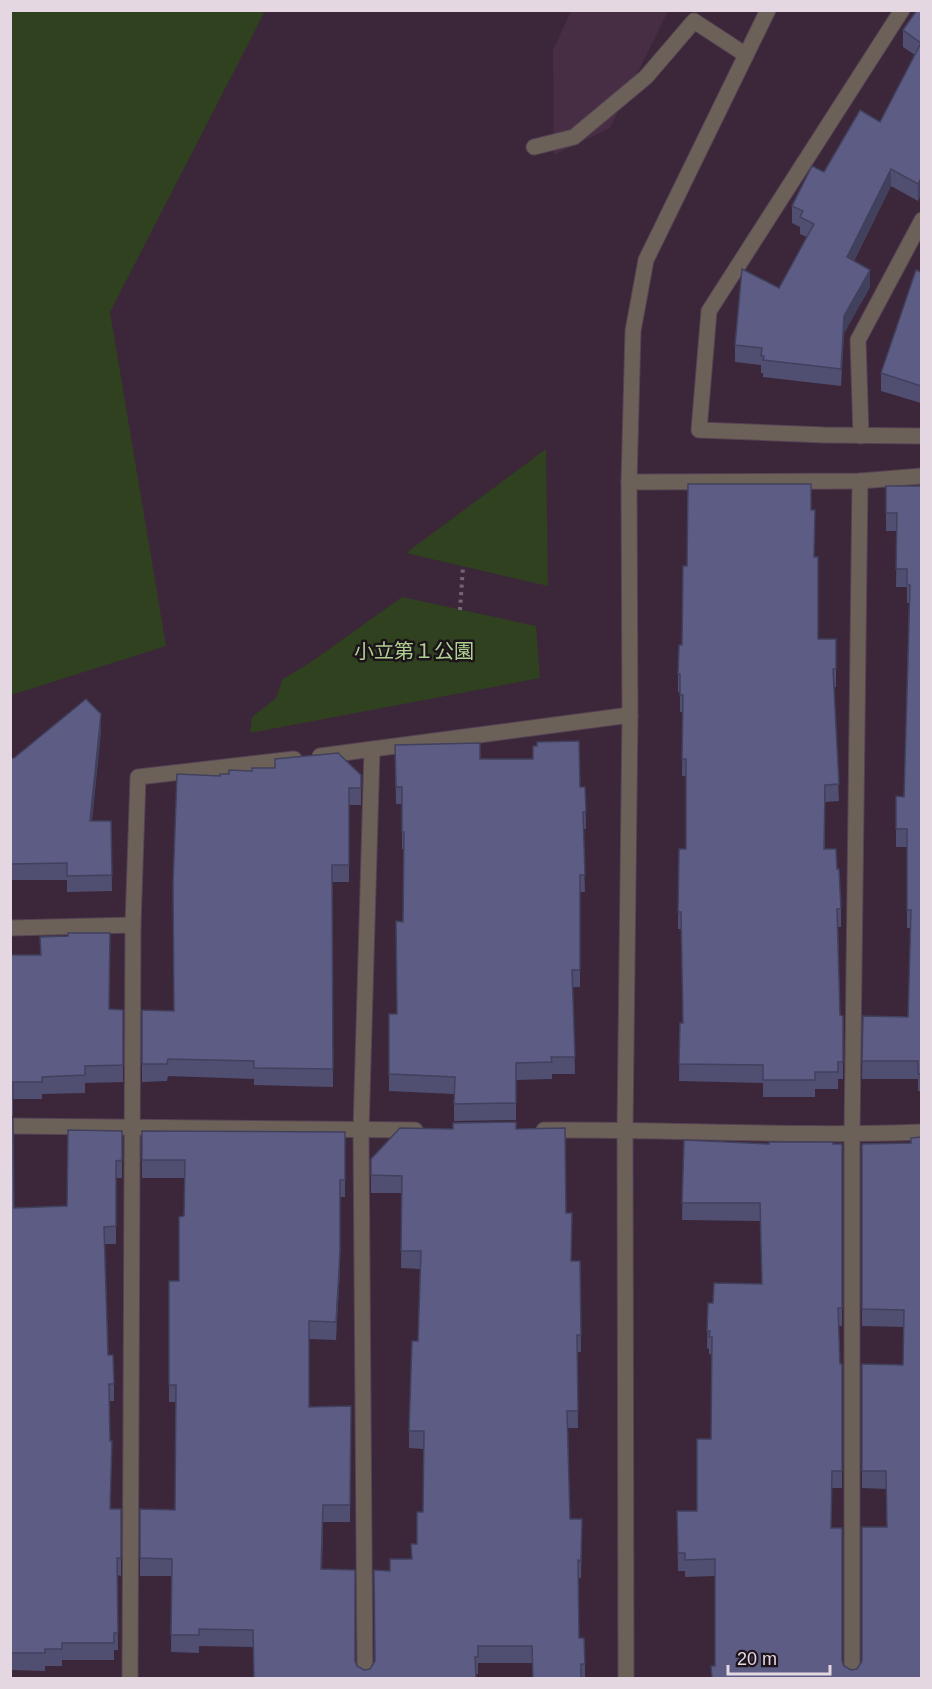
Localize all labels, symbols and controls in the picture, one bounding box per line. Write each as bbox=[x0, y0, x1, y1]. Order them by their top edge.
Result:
park label: 小立第１公園 bbox=[354, 640, 474, 662]
scale bar bbox=[728, 1638, 830, 1676]
text: 20 m bbox=[737, 1649, 777, 1669]

